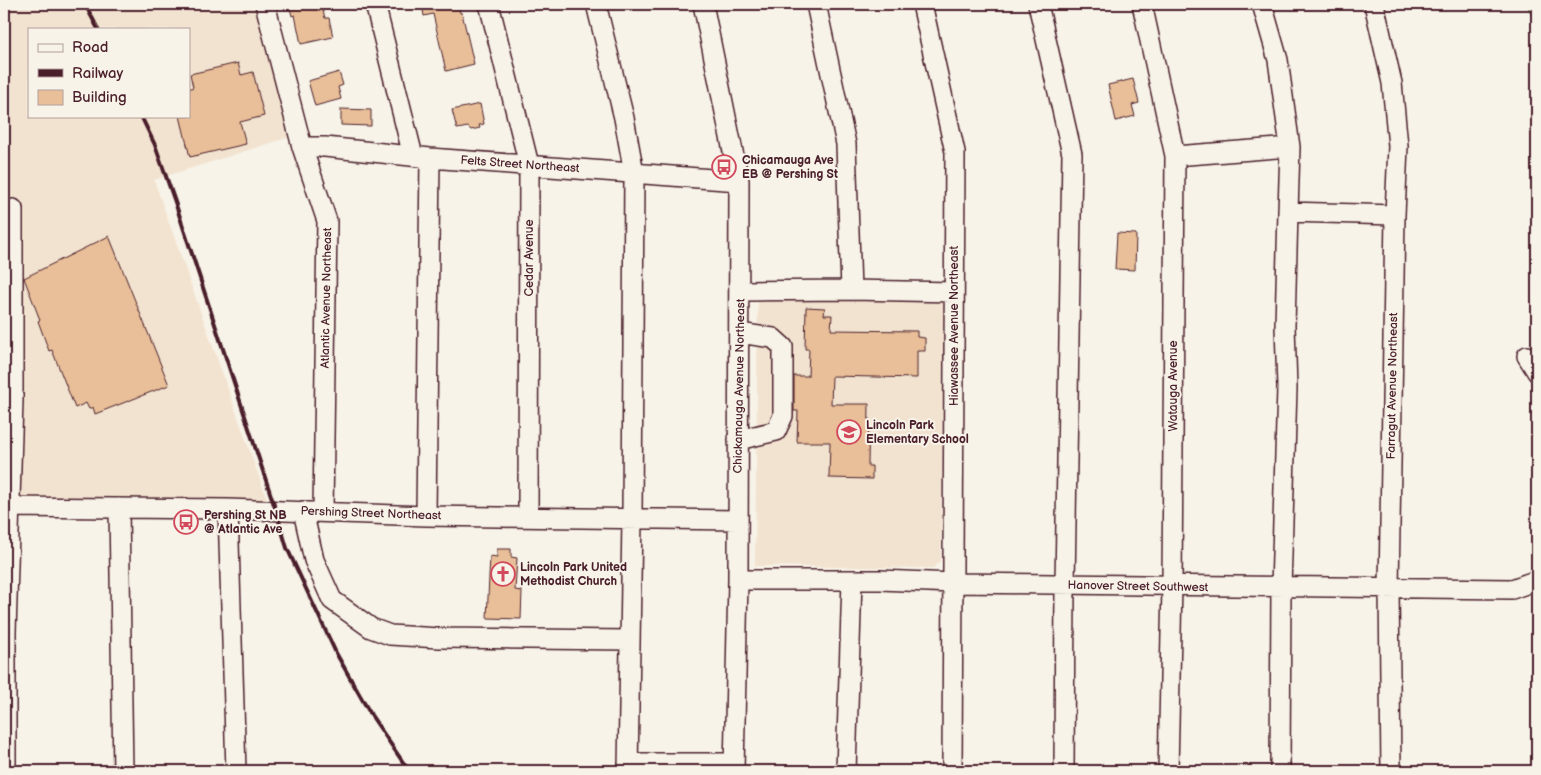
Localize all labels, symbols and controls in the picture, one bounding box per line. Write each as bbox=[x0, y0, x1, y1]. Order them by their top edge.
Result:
legend bbox=[28, 28, 190, 118]
text: Road bbox=[72, 38, 108, 57]
text: Railway bbox=[72, 64, 123, 83]
text: Building bbox=[72, 88, 127, 107]
street label: Felts Street Northeast bbox=[460, 153, 580, 176]
place label: Chicamauga Ave EB @ Pershing St bbox=[742, 153, 838, 182]
bus stop icon: Chicamauga Ave EB @ Pershing St bbox=[711, 154, 737, 180]
street label: Cedar Avenue bbox=[522, 219, 537, 297]
street label: Atlantic Avenue Northeast bbox=[318, 227, 335, 369]
street label: Hiawassee Avenue Northeast bbox=[947, 246, 962, 406]
street label: Chickamauga Avenue Northeast bbox=[730, 298, 749, 474]
street label: Farragut Avenue Northeast bbox=[1384, 312, 1401, 460]
street label: Watauga Avenue bbox=[1166, 340, 1181, 432]
place label: Lincoln Park Elementary School bbox=[866, 418, 969, 447]
school or university icon: Lincoln Park Elementary School bbox=[836, 419, 862, 445]
street label: Pershing Street Northeast bbox=[300, 504, 442, 523]
place label: Pershing St NB @ Atlantic Ave bbox=[204, 508, 287, 537]
bus stop icon: Pershing St NB @ Atlantic Ave bbox=[173, 509, 199, 535]
place label: Lincoln Park United Methodist Church bbox=[520, 560, 627, 589]
church icon: Lincoln Park United Methodist Church bbox=[490, 561, 516, 587]
street label: Hanover Street Southwest bbox=[1068, 578, 1209, 595]

